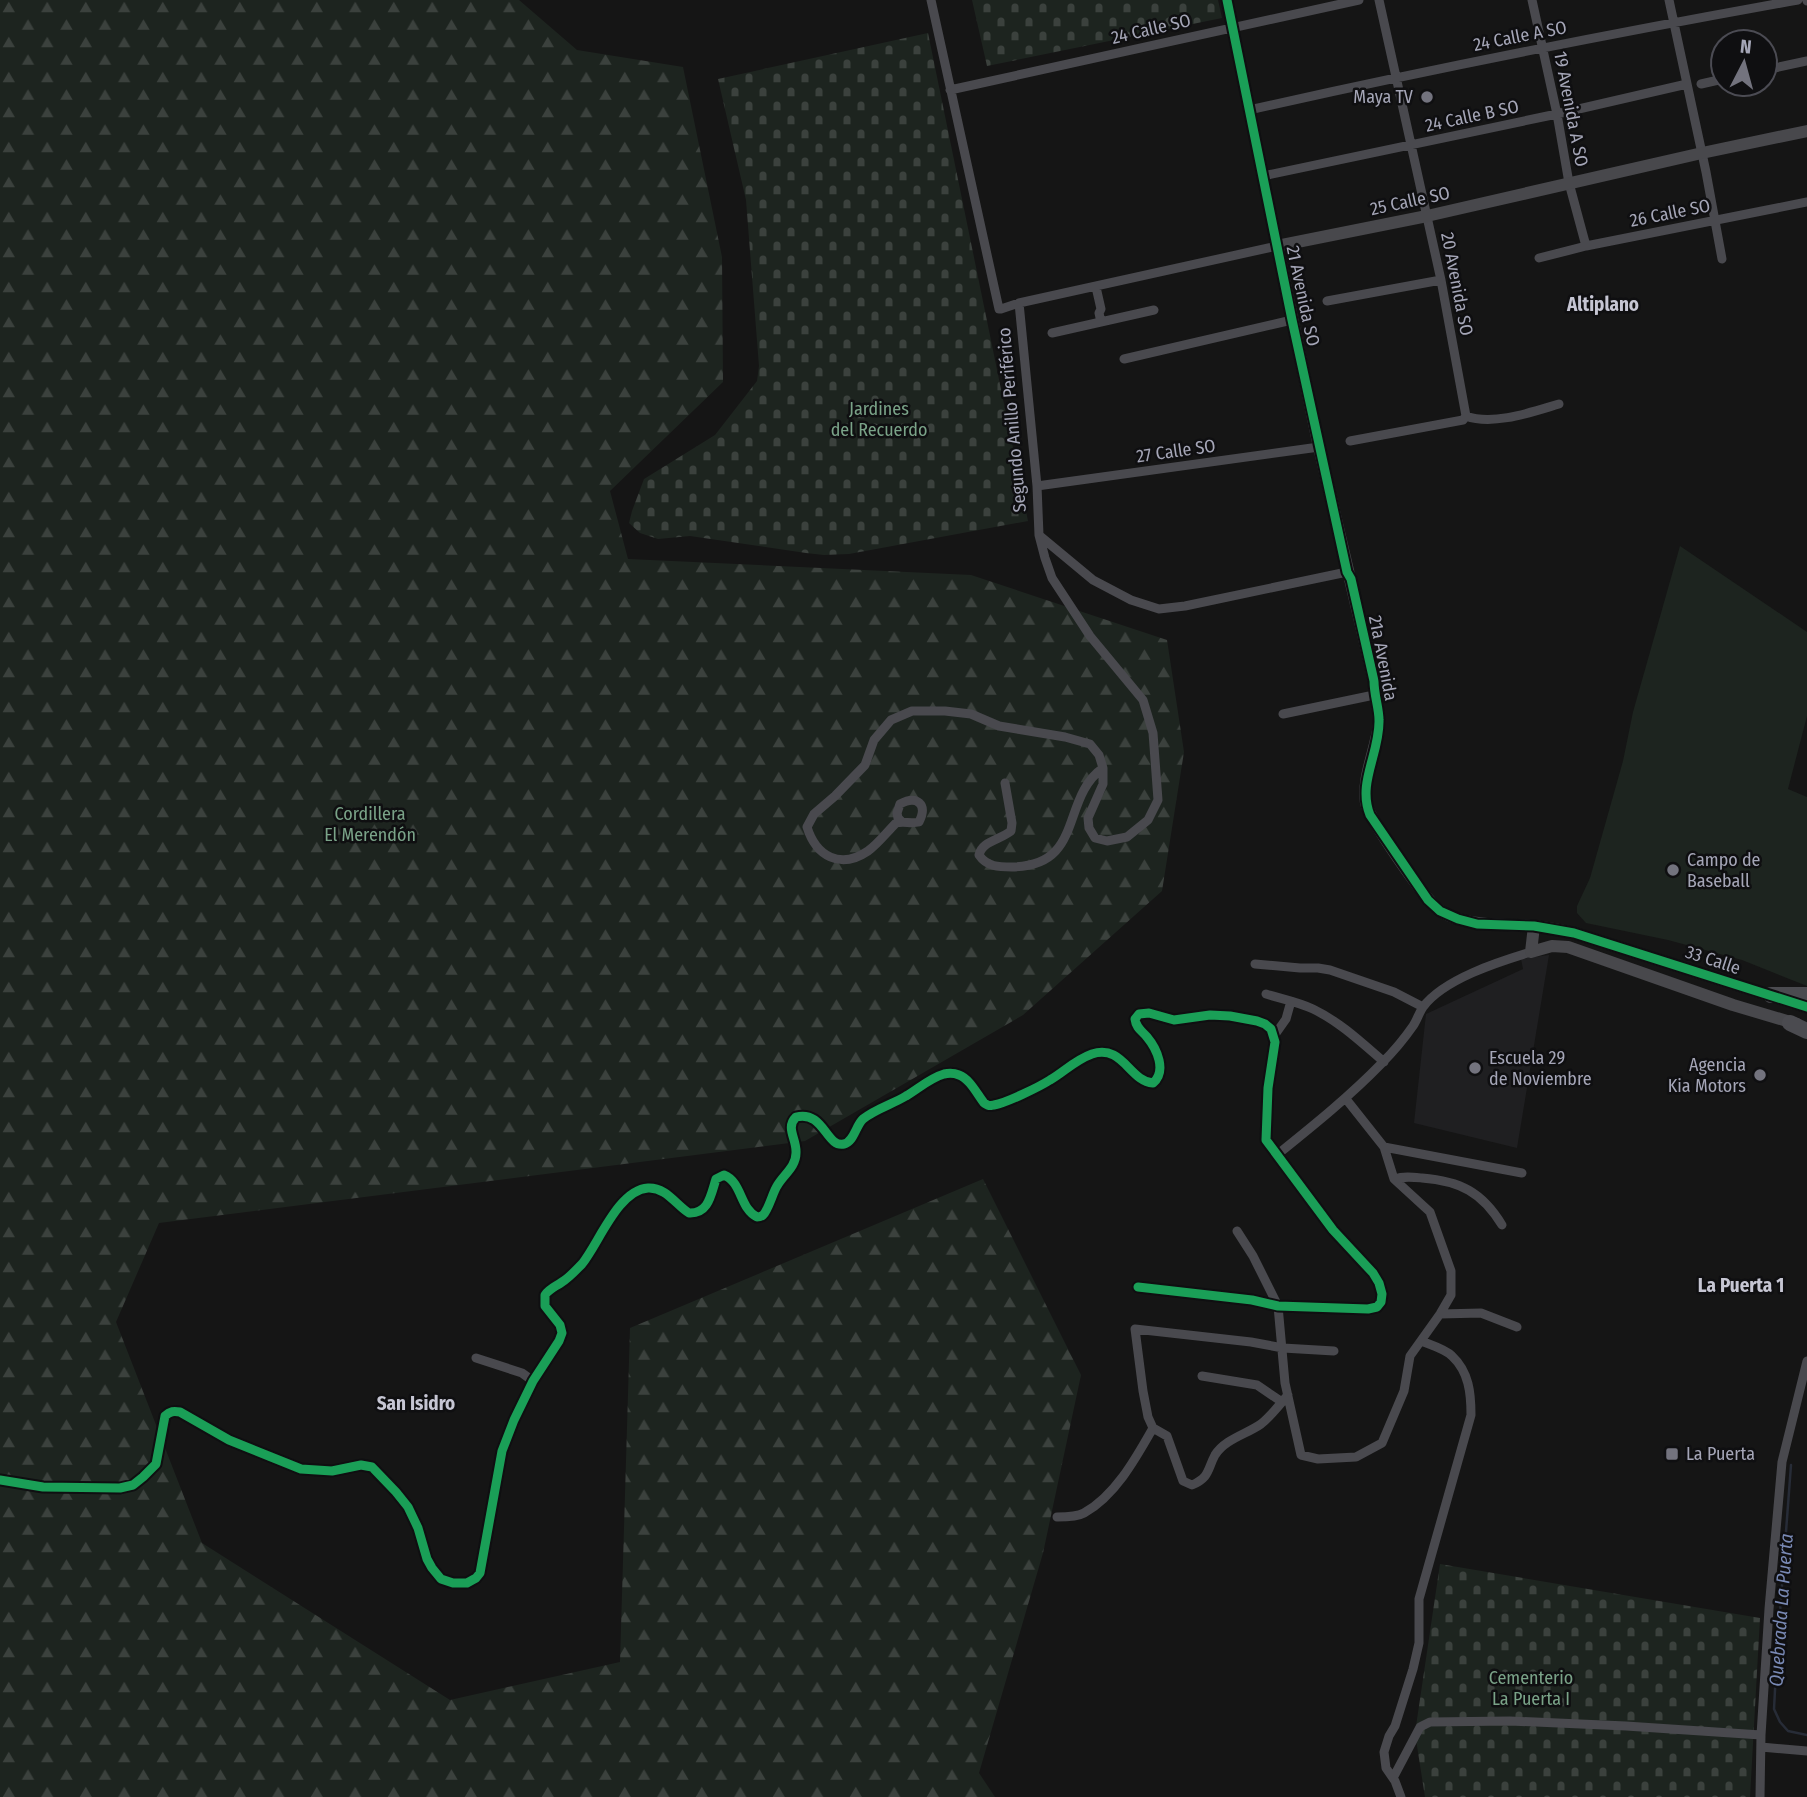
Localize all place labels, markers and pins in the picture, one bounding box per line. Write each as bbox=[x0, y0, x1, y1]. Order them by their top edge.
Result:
place label: Maya TV bbox=[1353, 86, 1414, 108]
marker: Maya TV bbox=[1419, 89, 1435, 105]
place label: Campo de Baseball bbox=[1687, 849, 1761, 892]
marker: Campo de Baseball bbox=[1665, 862, 1681, 878]
place label: Escuela 29 de Noviembre bbox=[1489, 1047, 1592, 1090]
place label: Agencia Kia Motors bbox=[1668, 1054, 1746, 1097]
marker: Escuela 29 de Noviembre bbox=[1467, 1060, 1483, 1076]
marker: Agencia Kia Motors bbox=[1752, 1067, 1768, 1083]
place label: La Puerta bbox=[1686, 1443, 1755, 1465]
marker: La Puerta bbox=[1664, 1446, 1680, 1462]

